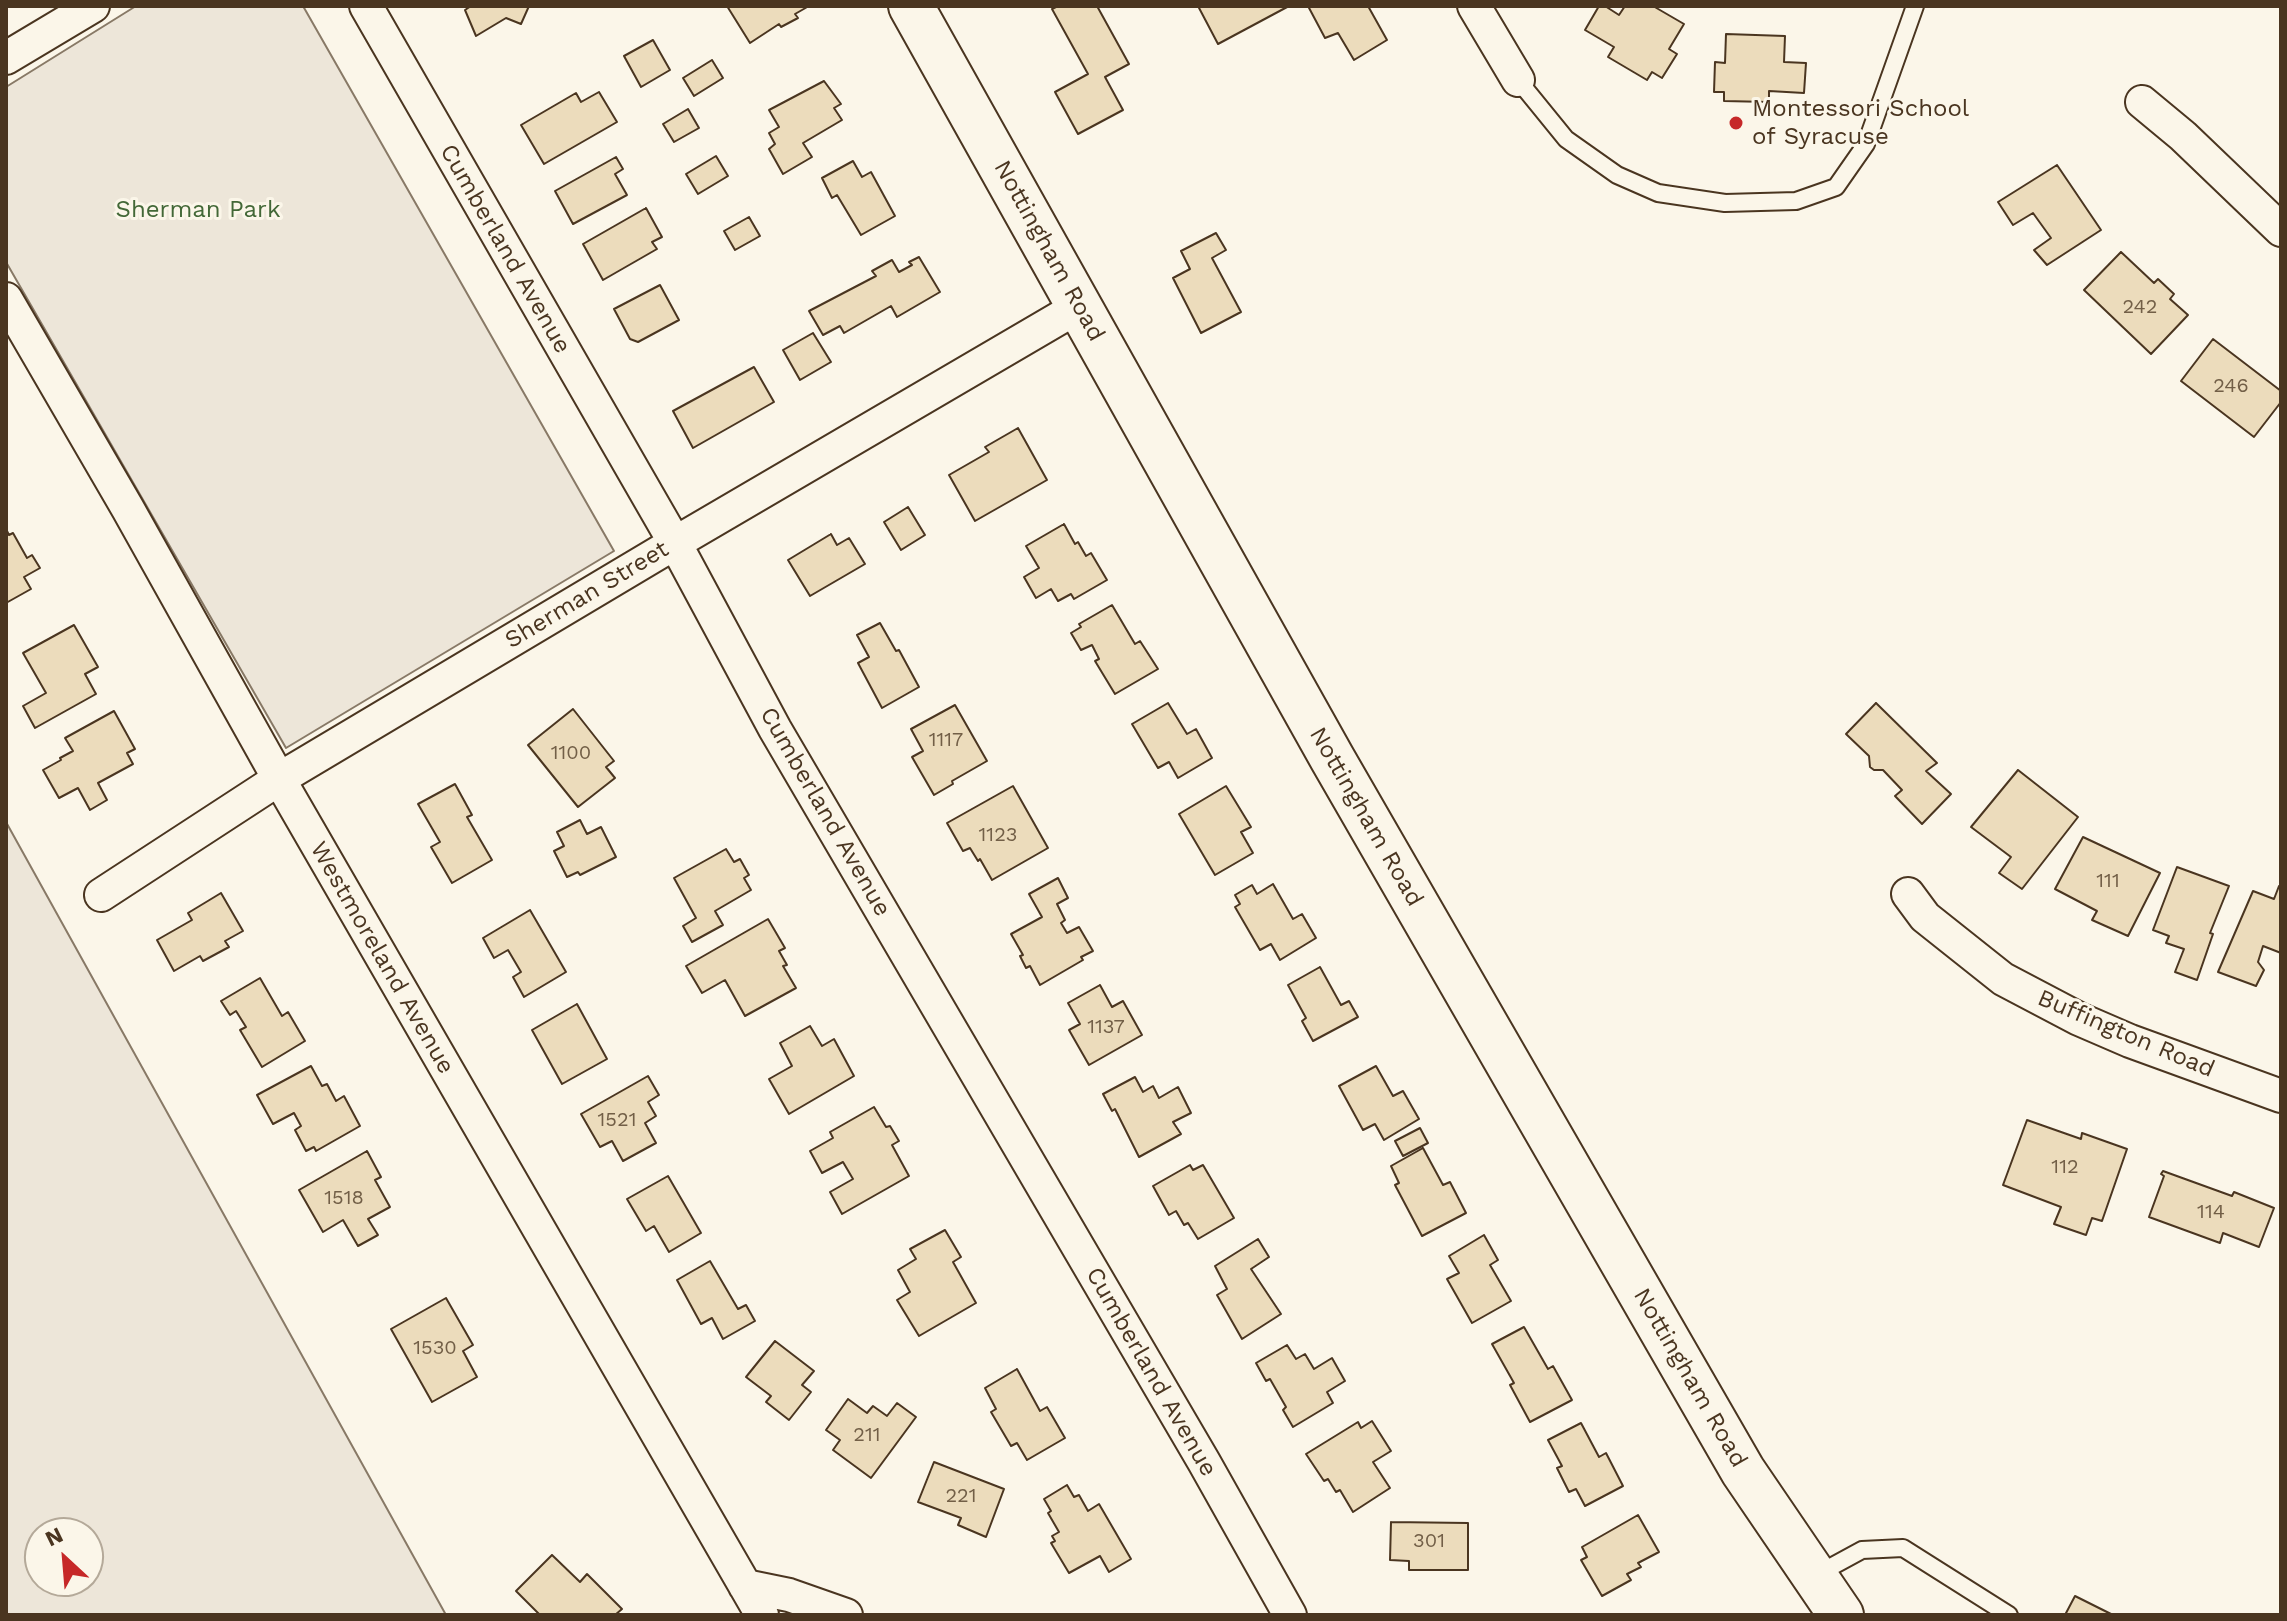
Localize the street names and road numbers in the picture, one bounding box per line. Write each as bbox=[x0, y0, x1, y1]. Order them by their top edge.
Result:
street label: Cumberland Avenue bbox=[433, 139, 577, 359]
street label: Nottingham Road bbox=[987, 156, 1111, 346]
street label: Sherman Street bbox=[500, 535, 674, 655]
street label: Cumberland Avenue bbox=[753, 702, 897, 922]
street label: Nottingham Road bbox=[1303, 722, 1429, 912]
street label: Westmoreland Avenue bbox=[304, 837, 460, 1079]
street label: Buffington Road bbox=[2033, 984, 2219, 1084]
street label: Cumberland Avenue bbox=[1079, 1262, 1223, 1482]
street label: Nottingham Road bbox=[1627, 1283, 1753, 1473]

